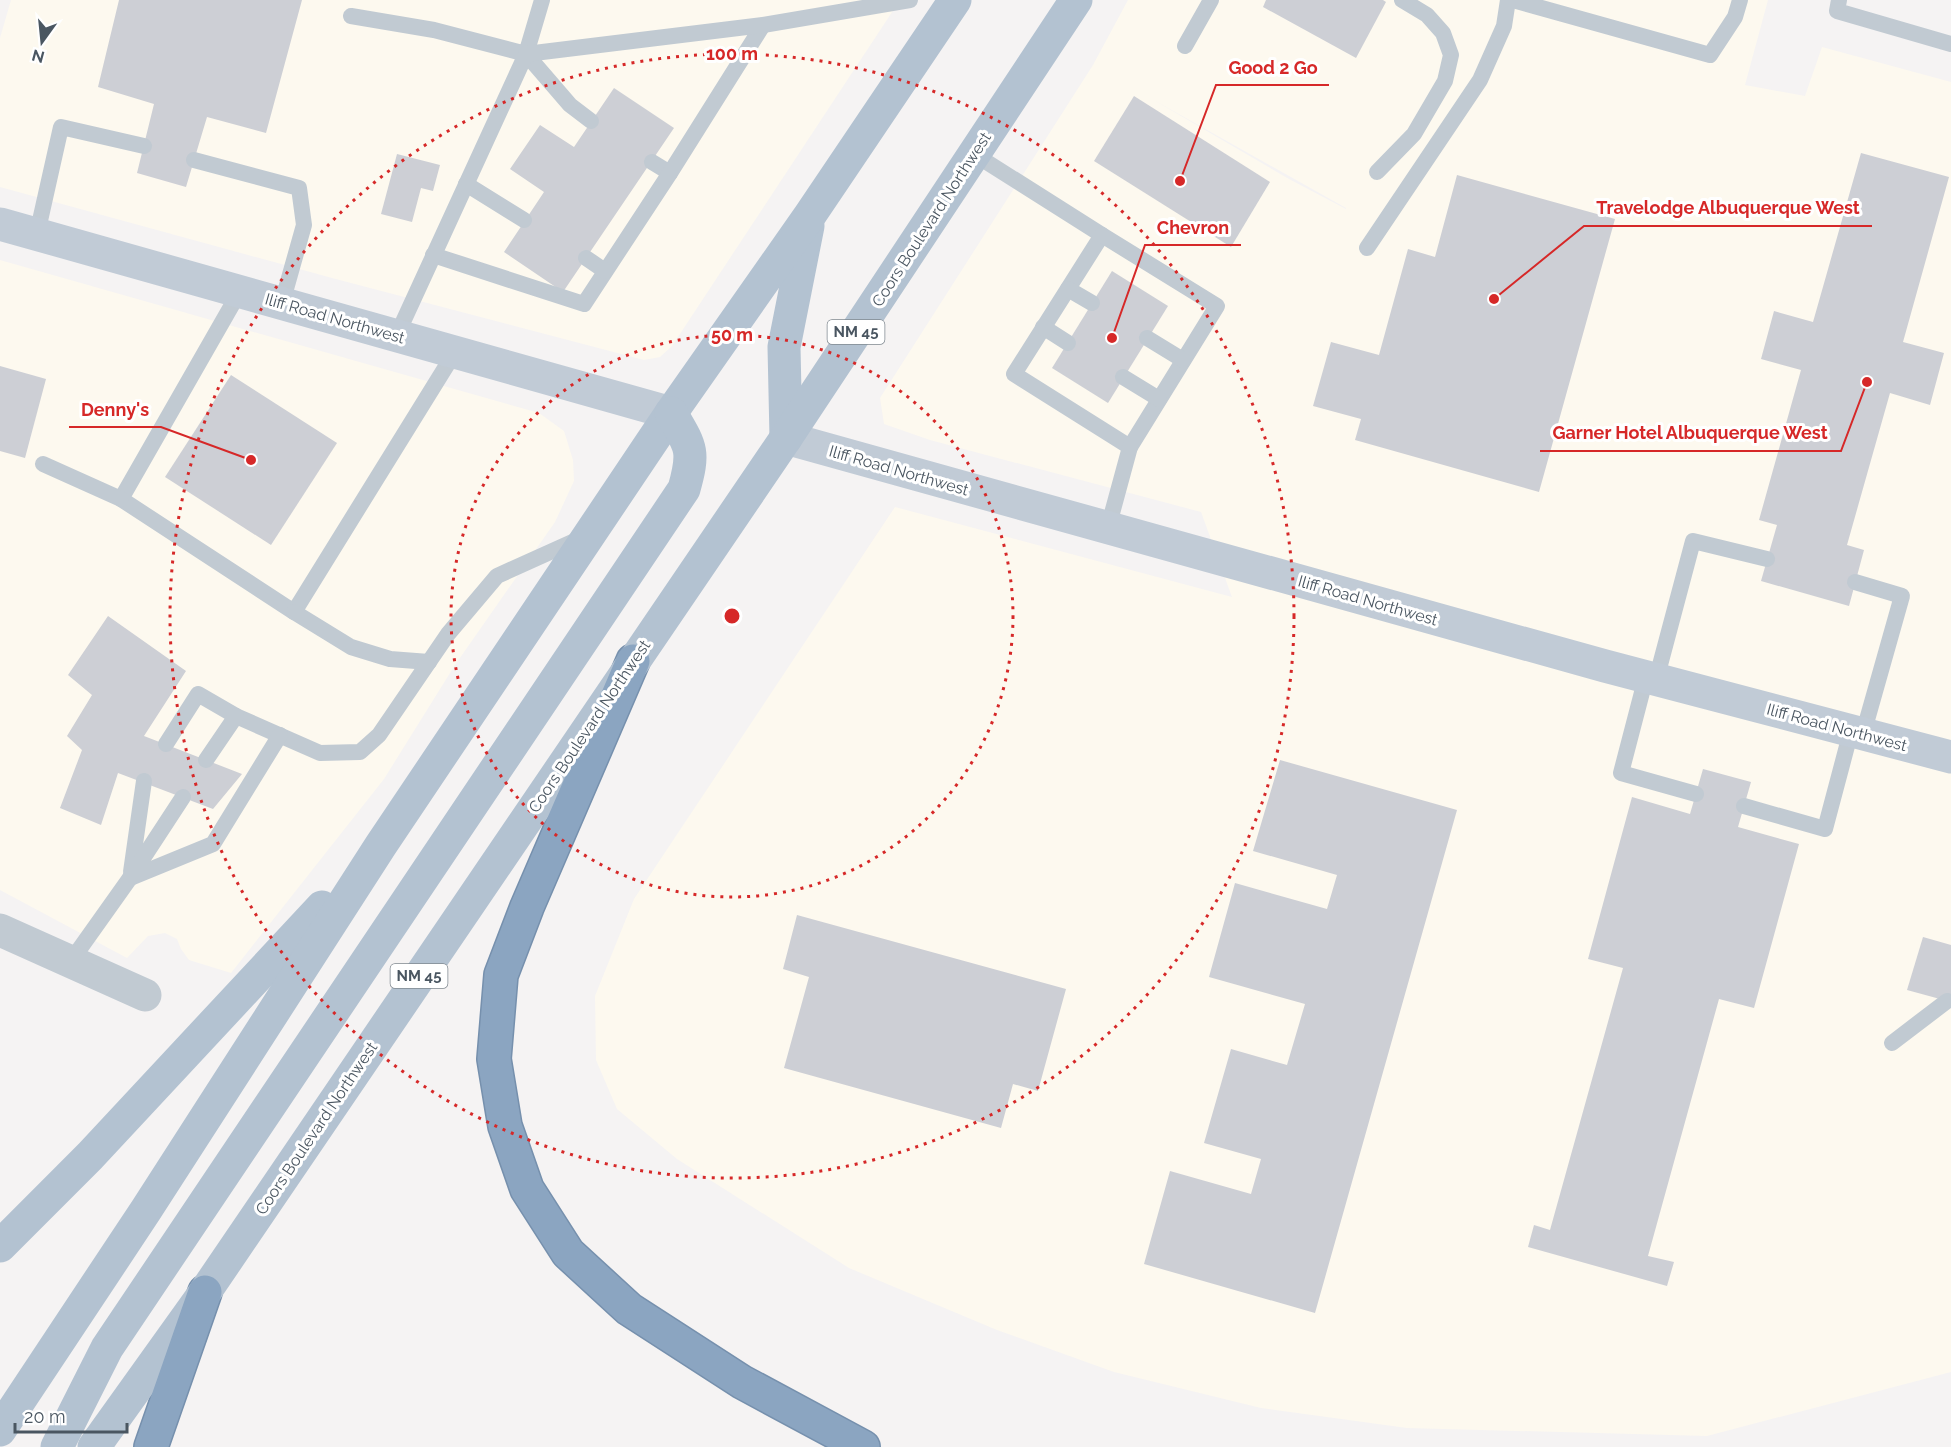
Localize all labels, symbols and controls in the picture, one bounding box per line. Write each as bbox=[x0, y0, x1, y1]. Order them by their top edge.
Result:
north arrow bbox=[12, 12, 72, 72]
text: 100 m bbox=[706, 43, 758, 64]
text: N bbox=[30, 45, 47, 67]
callout: Good 2 Go bbox=[1216, 49, 1329, 85]
text: Good 2 Go bbox=[1228, 57, 1318, 78]
street label: Coors Boulevard Northwest bbox=[868, 128, 995, 310]
callout: Travelodge Albuquerque West bbox=[1584, 190, 1872, 226]
text: Travelodge Albuquerque West bbox=[1596, 197, 1860, 218]
callout: Chevron bbox=[1145, 209, 1241, 245]
text: Chevron bbox=[1157, 217, 1229, 238]
street label: Iliff Road Northwest bbox=[263, 289, 407, 348]
road number: NM 45 bbox=[828, 320, 884, 344]
text: 50 m bbox=[711, 324, 753, 345]
callout: Denny's bbox=[69, 391, 161, 427]
text: Denny's bbox=[81, 399, 149, 420]
callout: Garner Hotel Albuquerque West bbox=[1540, 415, 1841, 451]
text: Garner Hotel Albuquerque West bbox=[1552, 422, 1828, 443]
street label: Iliff Road Northwest bbox=[827, 441, 971, 500]
street label: Iliff Road Northwest bbox=[1296, 571, 1440, 630]
centre of rings bbox=[722, 606, 742, 626]
street label: Coors Boulevard Northwest bbox=[524, 636, 655, 816]
street label: Iliff Road Northwest bbox=[1765, 700, 1910, 756]
road number: NM 45 bbox=[390, 964, 448, 988]
street label: Coors Boulevard Northwest bbox=[251, 1038, 382, 1218]
scale bar bbox=[15, 1396, 128, 1434]
text: 20 m bbox=[24, 1406, 66, 1427]

